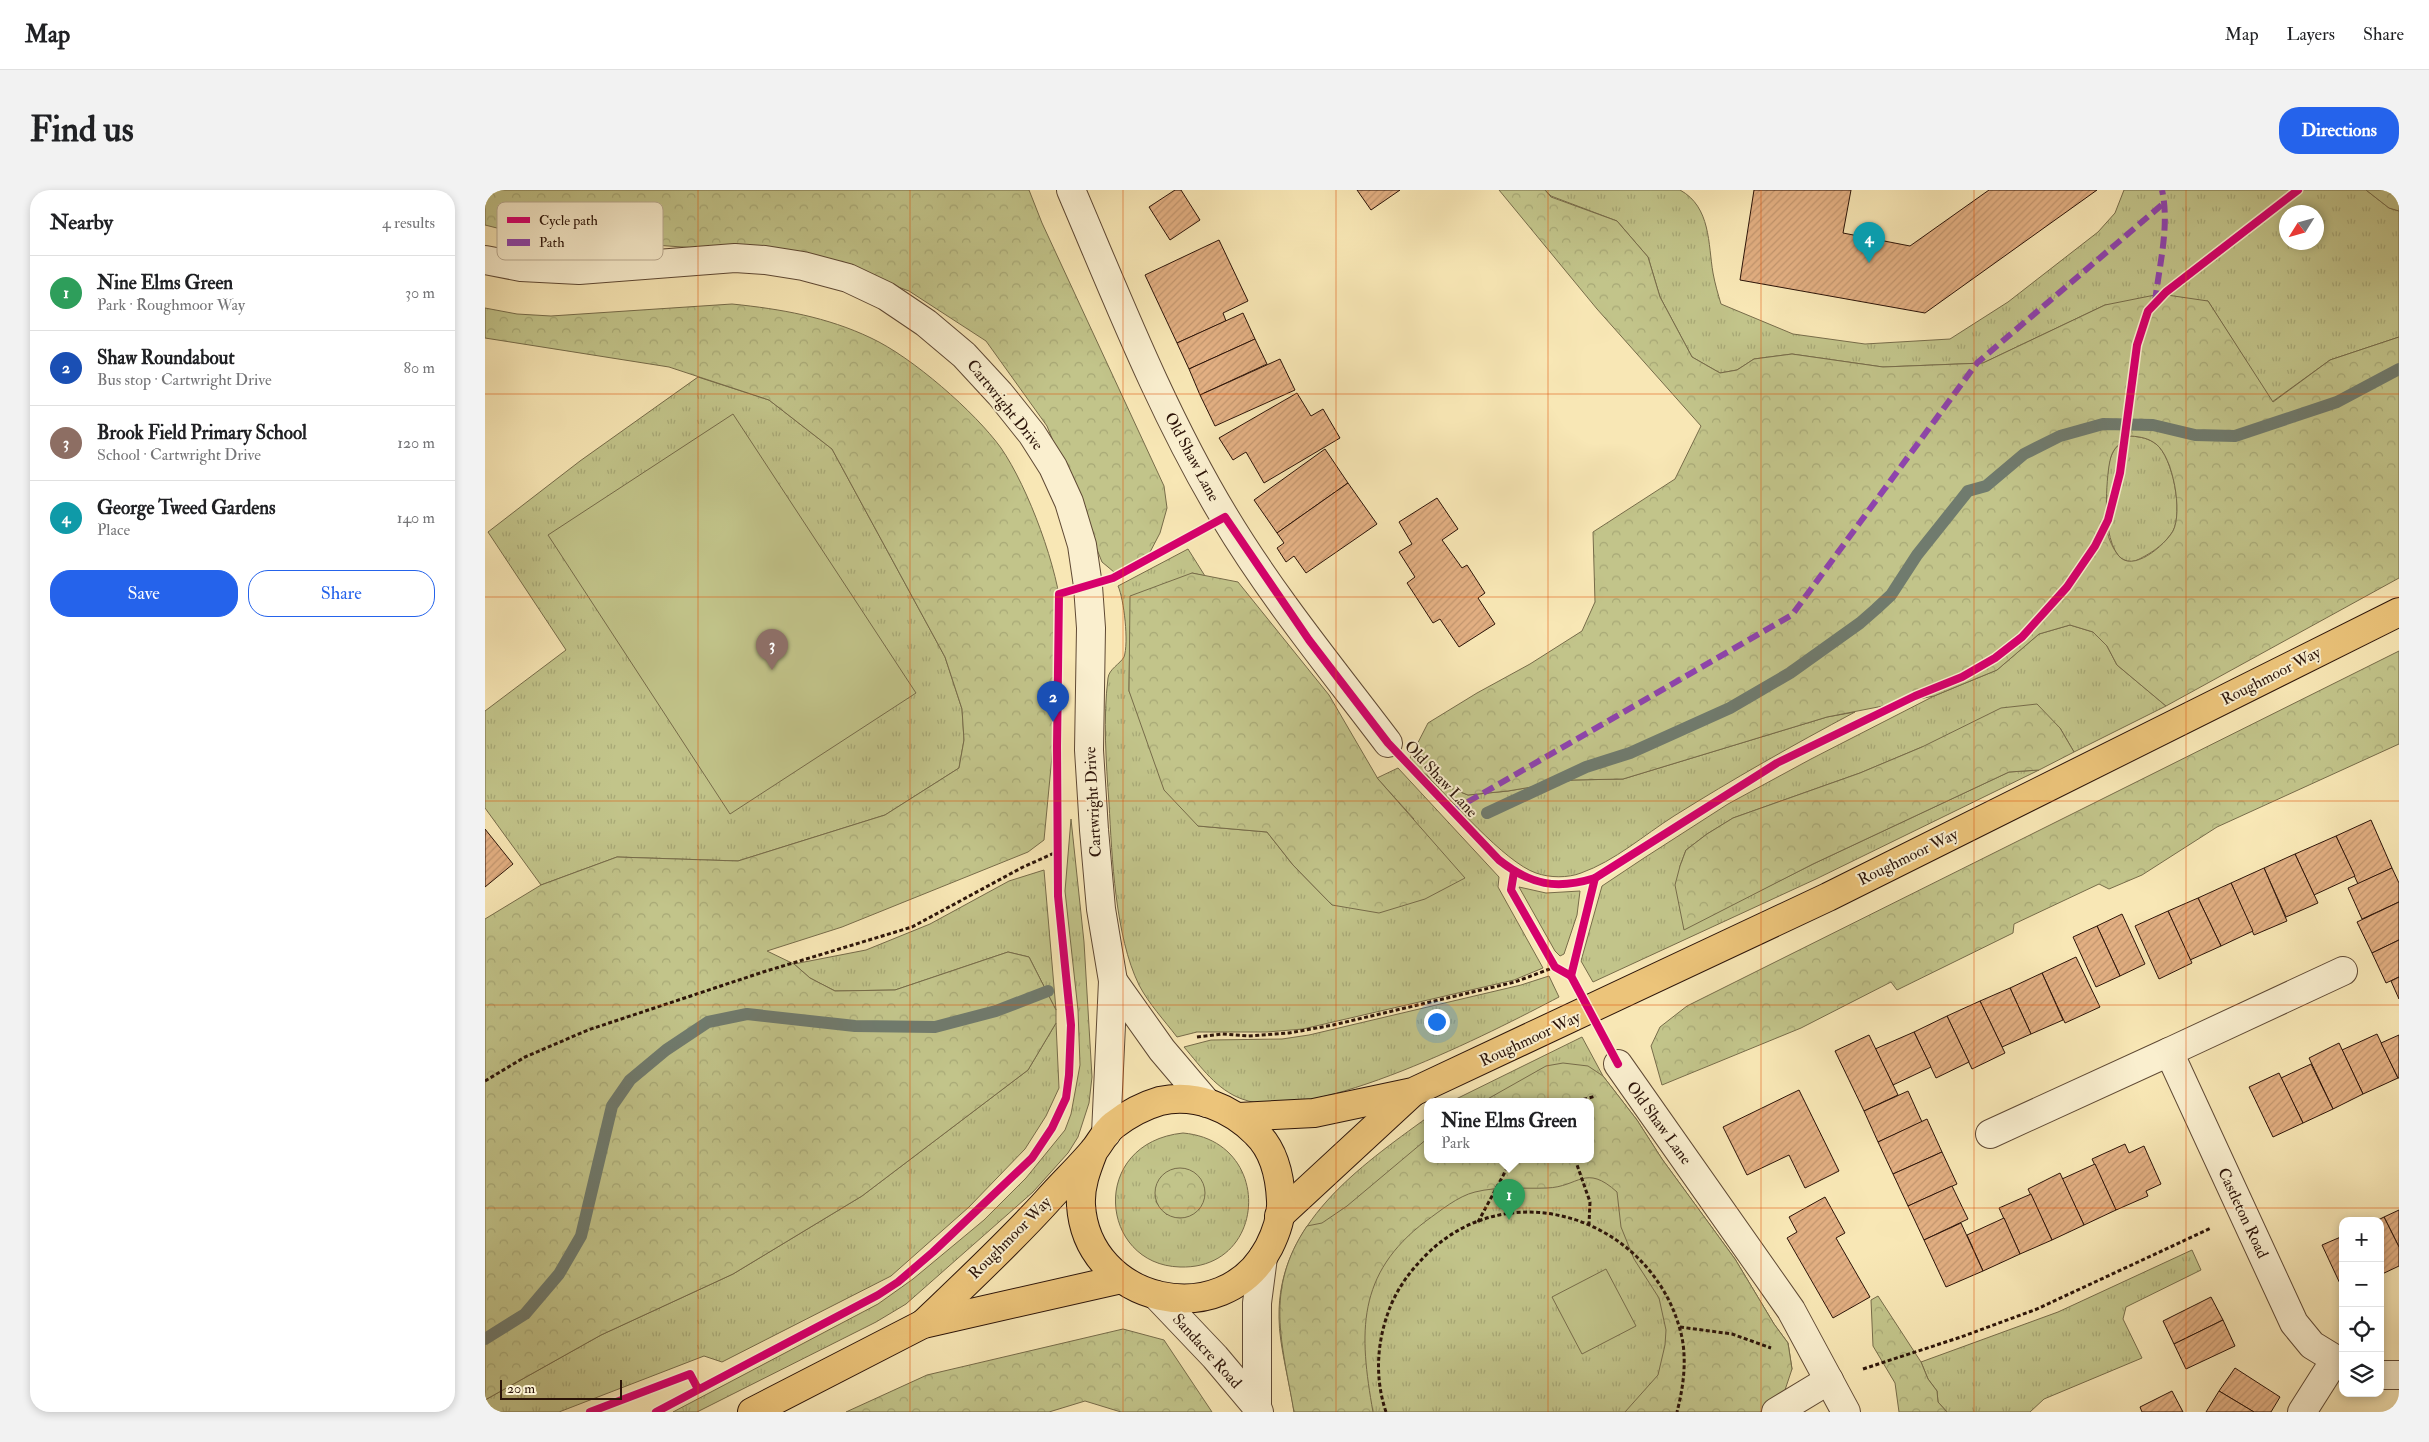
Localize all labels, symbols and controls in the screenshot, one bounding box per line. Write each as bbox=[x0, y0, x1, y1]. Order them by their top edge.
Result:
text: Map bbox=[25, 19, 70, 50]
text: Map bbox=[2225, 23, 2259, 46]
text: Layers bbox=[2287, 23, 2335, 46]
text: Share bbox=[2363, 23, 2404, 46]
button: Directions bbox=[2279, 107, 2399, 154]
text: Find us bbox=[30, 108, 134, 152]
legend bbox=[497, 202, 663, 260]
north arrow bbox=[2279, 205, 2324, 250]
text: Nearby bbox=[50, 209, 113, 236]
text: Cycle path bbox=[539, 212, 599, 230]
text: 4 results bbox=[382, 213, 435, 233]
pin: 4 bbox=[1853, 222, 1885, 263]
text: Path bbox=[539, 234, 565, 251]
text: Nine Elms Green bbox=[97, 271, 233, 295]
text: 1 bbox=[63, 283, 69, 303]
text: 30 m bbox=[405, 283, 435, 303]
text: Park · Roughmoor Way bbox=[97, 295, 245, 315]
text: Shaw Roundabout bbox=[97, 346, 235, 370]
street label: Cartwright Drive bbox=[962, 356, 1048, 455]
text: 2 bbox=[62, 358, 70, 378]
text: 80 m bbox=[404, 358, 435, 378]
text: Bus stop · Cartwright Drive bbox=[97, 370, 272, 390]
street label: Old Shaw Lane bbox=[1160, 409, 1224, 505]
text: Brook Field Primary School bbox=[97, 421, 307, 445]
text: 3 bbox=[63, 433, 69, 453]
text: 120 m bbox=[397, 433, 435, 453]
text: School · Cartwright Drive bbox=[97, 445, 261, 465]
text: George Tweed Gardens bbox=[97, 496, 276, 520]
text: 4 bbox=[62, 508, 70, 528]
text: 140 m bbox=[397, 508, 435, 528]
text: Place bbox=[97, 520, 130, 540]
button: Save bbox=[50, 570, 238, 617]
button: Share bbox=[248, 570, 435, 617]
pin: 3 bbox=[756, 629, 788, 670]
street label: Roughmoor Way bbox=[2218, 642, 2325, 710]
pin: 2 bbox=[1037, 681, 1069, 722]
street label: Old Shaw Lane bbox=[1400, 736, 1482, 822]
street label: Cartwright Drive bbox=[1080, 746, 1106, 858]
street label: Roughmoor Way bbox=[1855, 824, 1962, 890]
street label: Roughmoor Way bbox=[1476, 1007, 1584, 1071]
your location bbox=[1424, 1009, 1450, 1035]
street label: Old Shaw Lane bbox=[1622, 1077, 1696, 1169]
popup bbox=[1424, 1098, 1594, 1163]
text: Nine Elms Green bbox=[1441, 1109, 1577, 1133]
text: Park bbox=[1441, 1133, 1470, 1153]
street label: Castleton Road bbox=[2213, 1165, 2273, 1262]
pin: 1 bbox=[1493, 1179, 1525, 1220]
street label: Roughmoor Way bbox=[964, 1192, 1056, 1284]
map controls bbox=[2339, 1217, 2384, 1397]
button: + bbox=[2339, 1217, 2384, 1262]
button: − bbox=[2339, 1262, 2384, 1307]
button: locate bbox=[2339, 1307, 2384, 1352]
street label: Sandacre Road bbox=[1168, 1309, 1246, 1393]
button: layers bbox=[2339, 1352, 2384, 1397]
scale bar bbox=[500, 1377, 623, 1400]
text: 20 m bbox=[507, 1380, 535, 1397]

